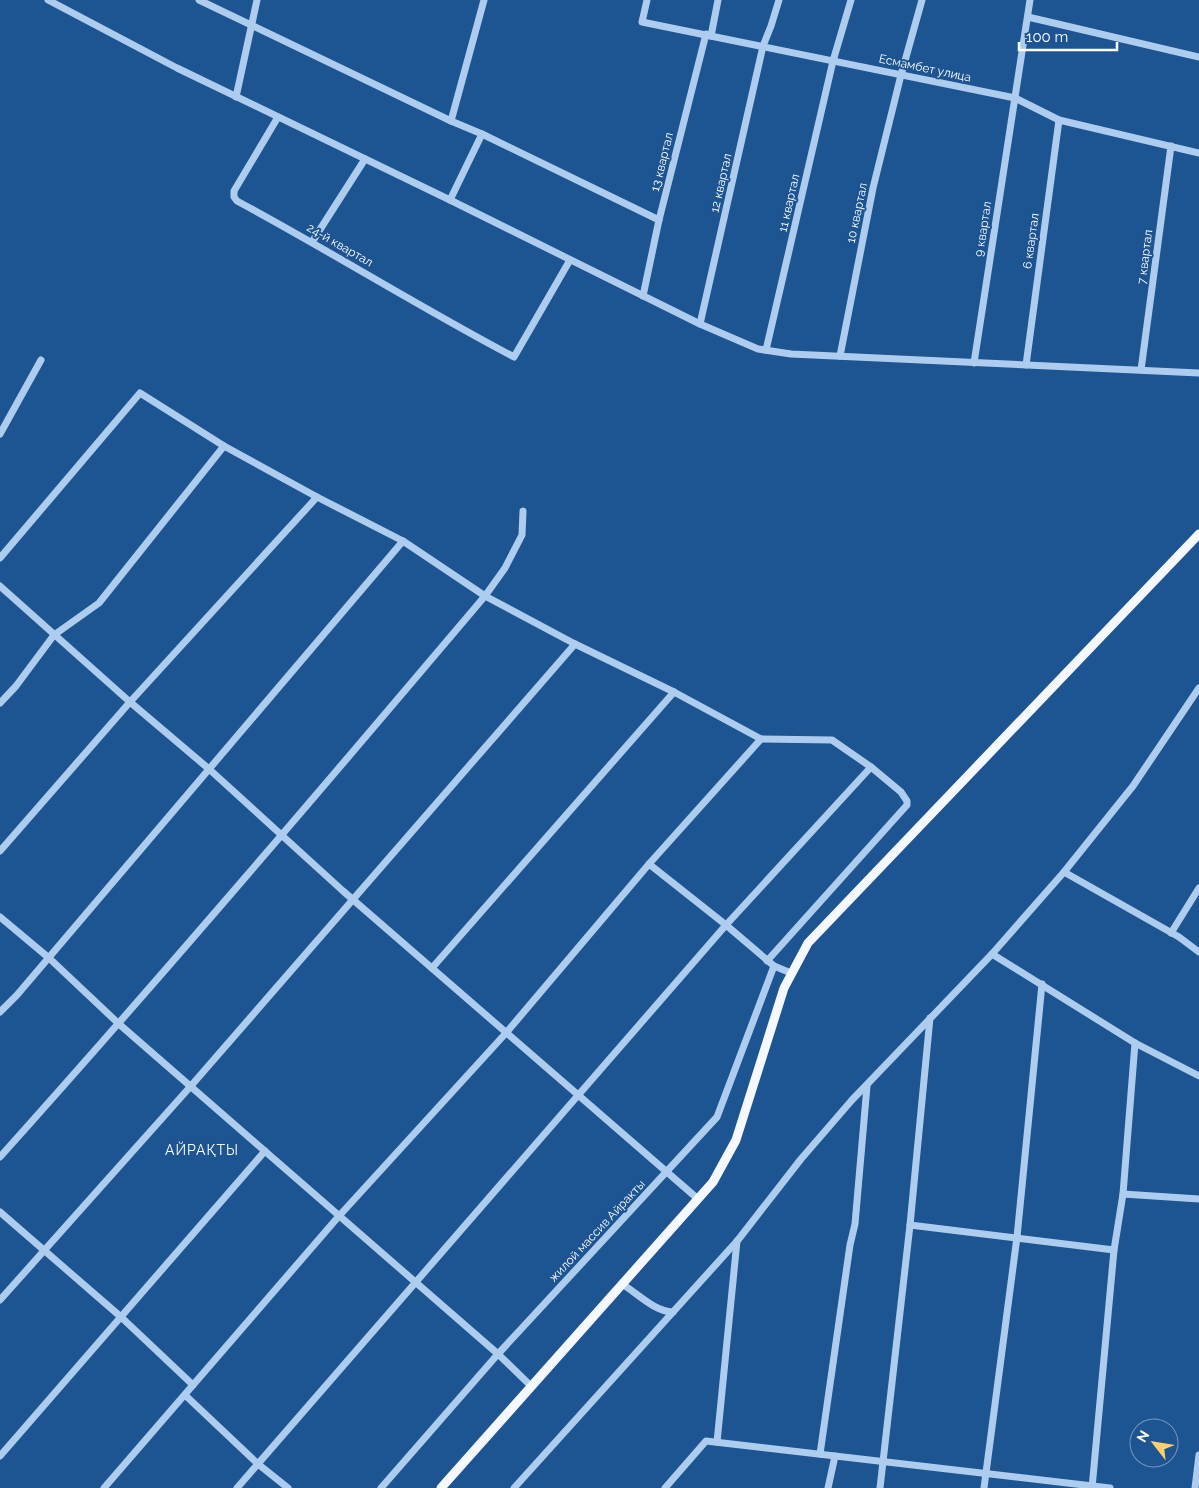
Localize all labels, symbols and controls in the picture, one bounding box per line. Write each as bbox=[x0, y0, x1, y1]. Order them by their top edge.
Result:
scale bar bbox=[1019, 20, 1116, 52]
text: 100 m bbox=[1026, 28, 1068, 46]
street label: Есмамбет улица bbox=[878, 51, 972, 85]
street label: 13 квартал bbox=[648, 131, 676, 193]
street label: 12 квартал bbox=[707, 152, 735, 214]
street label: 11 квартал bbox=[776, 173, 802, 233]
street label: 10 квартал bbox=[844, 182, 870, 244]
street label: 9 квартал bbox=[972, 200, 994, 258]
street label: 6 квартал bbox=[1020, 212, 1042, 270]
street label: 24-й квартал bbox=[305, 221, 375, 269]
street label: 7 квартал bbox=[1135, 229, 1155, 285]
district label: АЙРАҚТЫ bbox=[165, 1141, 239, 1158]
street label: жилой массив Айракты bbox=[546, 1177, 648, 1285]
north arrow bbox=[1129, 1418, 1179, 1468]
text: N bbox=[1133, 1428, 1152, 1445]

